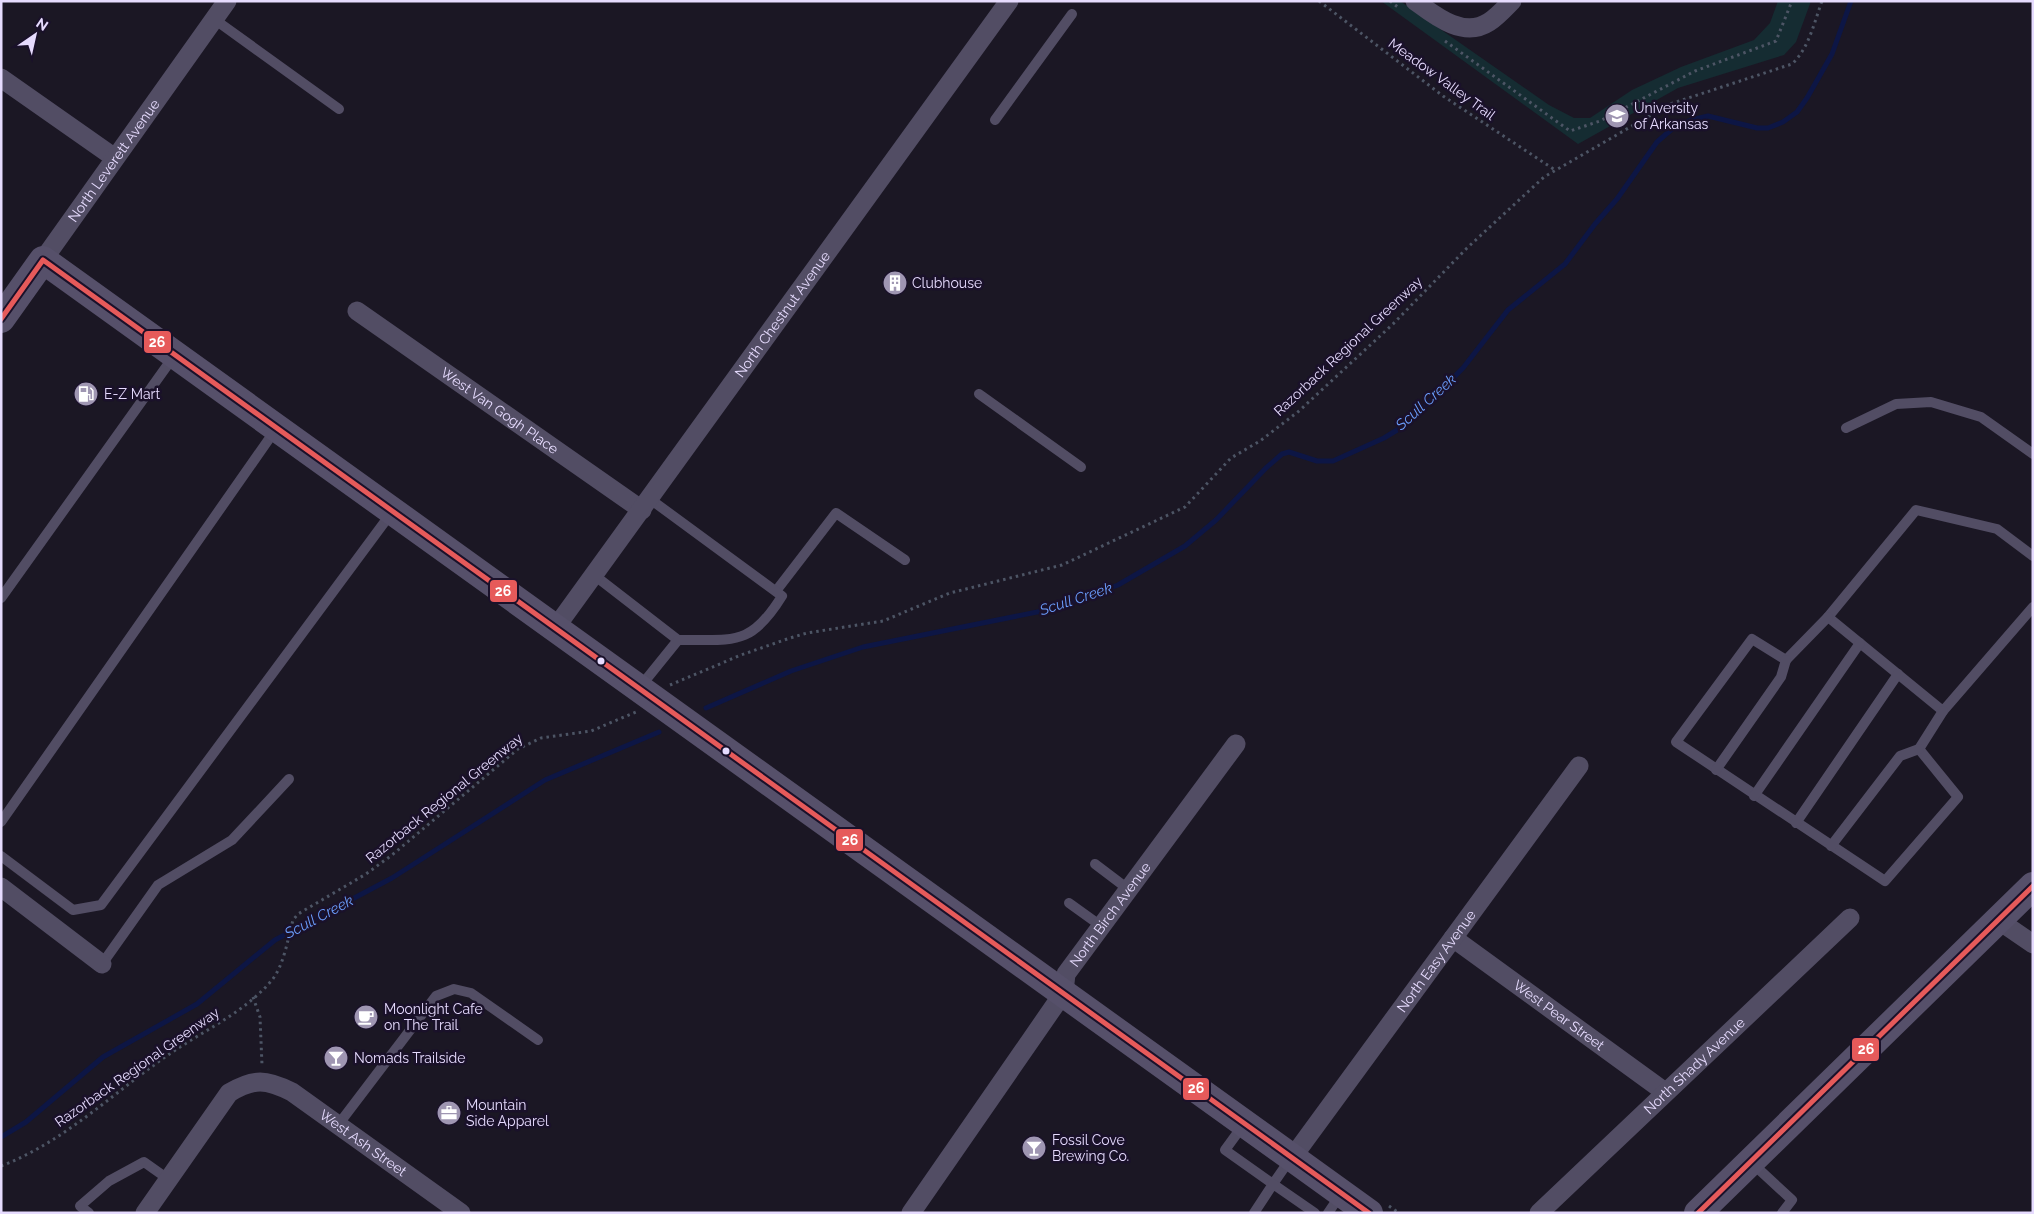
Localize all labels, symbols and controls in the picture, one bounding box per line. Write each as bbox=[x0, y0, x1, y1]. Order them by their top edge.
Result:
north arrow bbox=[10, 10, 60, 60]
text: N bbox=[33, 15, 51, 34]
street label: Meadow Valley Trail bbox=[1386, 35, 1499, 123]
street label: North Leverett Avenue bbox=[65, 96, 163, 225]
place label: University of Arkansas bbox=[1634, 100, 1709, 132]
school or university icon: University of Arkansas bbox=[1604, 103, 1630, 129]
street label: North Chestnut Avenue bbox=[731, 248, 833, 380]
building icon: Clubhouse bbox=[882, 270, 908, 296]
street label: Razorback Regional Greenway bbox=[1271, 273, 1426, 419]
place label: Clubhouse bbox=[912, 275, 982, 291]
line badge: 26 bbox=[143, 330, 172, 354]
text: 26 bbox=[149, 334, 165, 350]
street label: West Van Gogh Place bbox=[438, 364, 561, 457]
water label: Scull Creek bbox=[1391, 370, 1460, 435]
fuel station icon: E-Z Mart bbox=[73, 381, 99, 407]
place label: E-Z Mart bbox=[104, 386, 160, 402]
line badge: 26 bbox=[489, 579, 518, 603]
water label: Scull Creek bbox=[1036, 579, 1115, 620]
text: 26 bbox=[495, 583, 511, 599]
unlabelled marker bbox=[596, 656, 606, 666]
street label: Razorback Regional Greenway bbox=[362, 730, 526, 866]
unlabelled marker bbox=[721, 746, 731, 756]
line badge: 26 bbox=[835, 828, 864, 852]
text: 26 bbox=[842, 832, 858, 848]
street label: North Birch Avenue bbox=[1066, 859, 1154, 970]
water label: Scull Creek bbox=[281, 891, 356, 943]
street label: North Easy Avenue bbox=[1393, 907, 1479, 1015]
street label: West Pear Street bbox=[1510, 977, 1608, 1054]
place label: Moonlight Cafe on The Trail bbox=[384, 1001, 483, 1033]
street label: Razorback Regional Greenway bbox=[52, 1004, 223, 1130]
cafe icon: Moonlight Cafe on The Trail bbox=[353, 1004, 379, 1030]
street label: North Shady Avenue bbox=[1641, 1014, 1748, 1117]
line badge: 26 bbox=[1851, 1037, 1880, 1062]
text: 26 bbox=[1858, 1041, 1874, 1057]
bar icon: Nomads Trailside bbox=[323, 1045, 349, 1071]
place label: Nomads Trailside bbox=[354, 1050, 466, 1066]
line badge: 26 bbox=[1182, 1077, 1210, 1101]
text: 26 bbox=[1188, 1080, 1204, 1096]
place label: Mountain Side Apparel bbox=[466, 1097, 549, 1129]
office icon: Mountain Side Apparel bbox=[436, 1100, 462, 1126]
street label: West Ash Street bbox=[316, 1106, 410, 1180]
place label: Fossil Cove Brewing Co. bbox=[1052, 1132, 1129, 1164]
bar icon: Fossil Cove Brewing Co. bbox=[1021, 1135, 1047, 1161]

